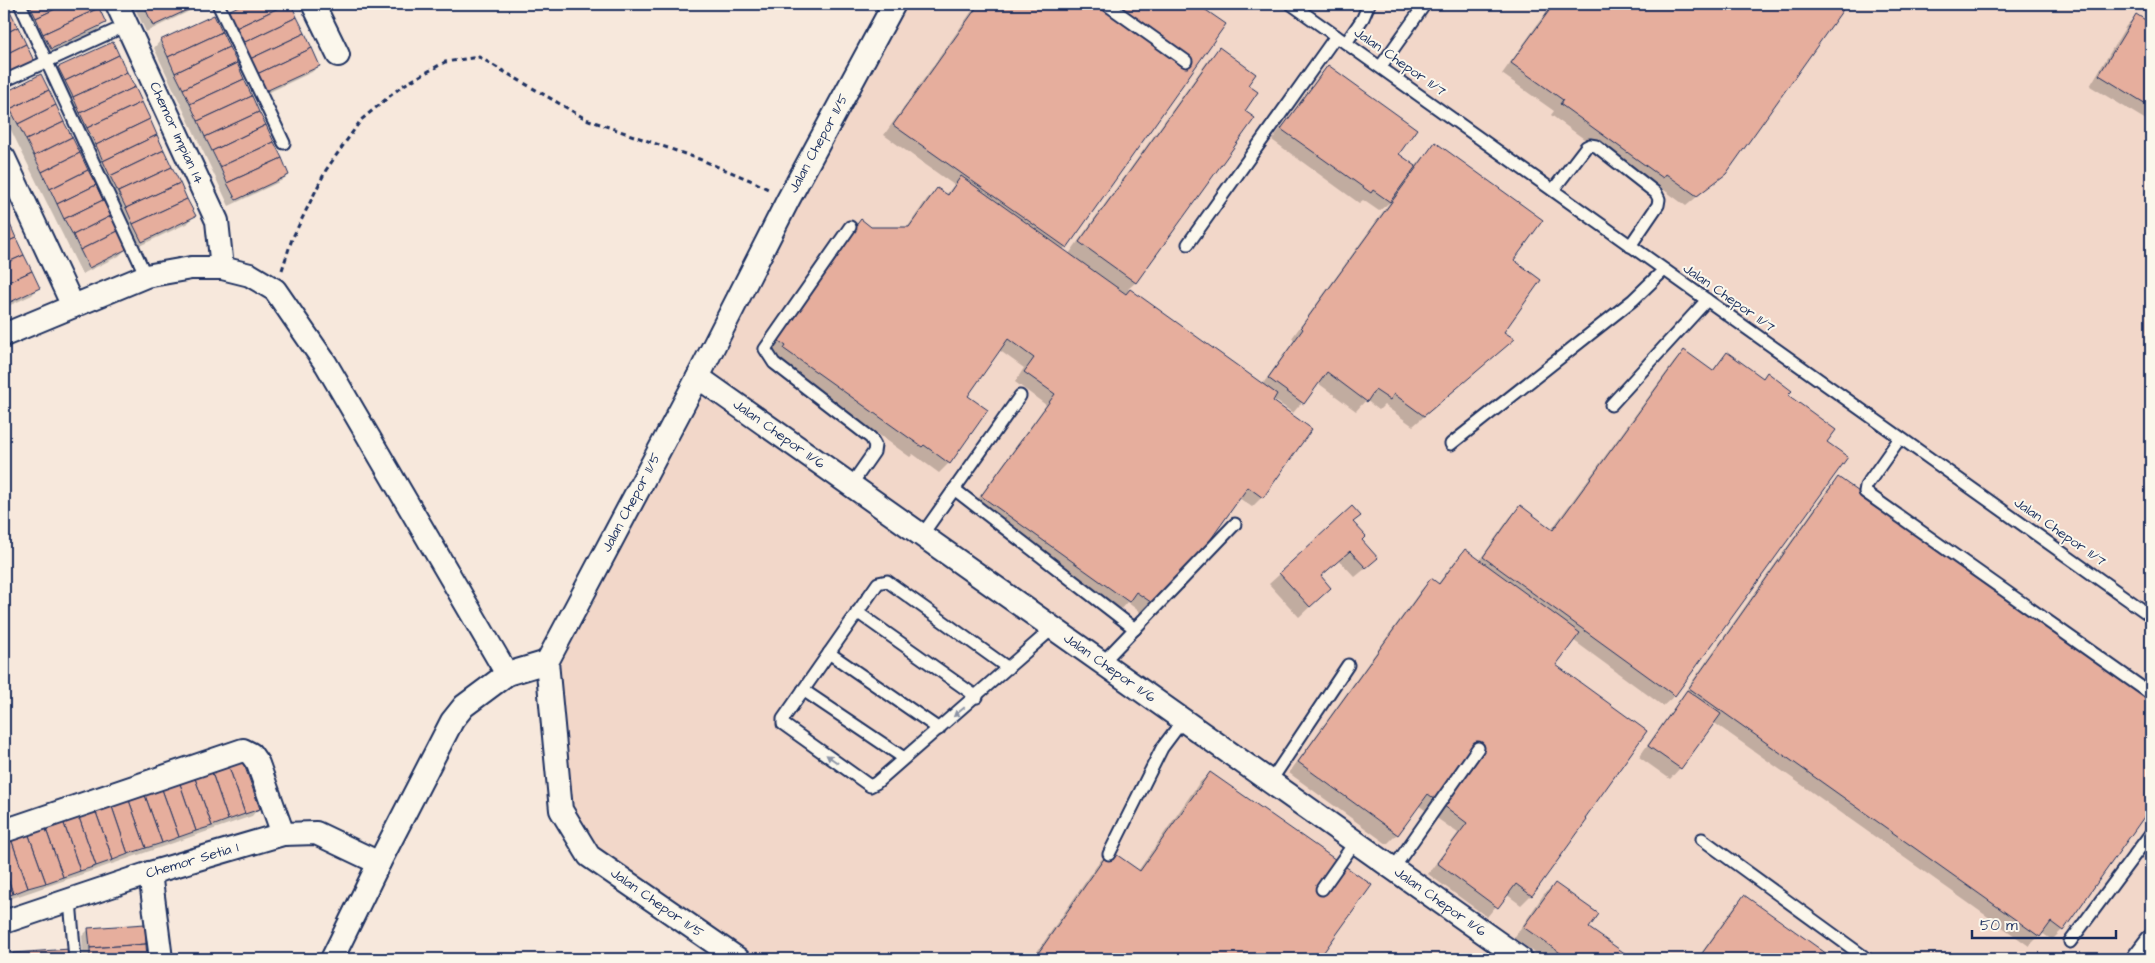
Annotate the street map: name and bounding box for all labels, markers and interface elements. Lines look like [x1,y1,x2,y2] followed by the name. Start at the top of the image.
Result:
[1350,23,1450,102] street label: Jalan Chepor 11/7
[144,79,209,188] street label: Chemor Impian 14
[784,90,854,197] street label: Jalan Chepor 11/5
[1679,259,1779,338] street label: Jalan Chepor 11/7
[729,395,829,474] street label: Jalan Chepor 11/6
[597,449,666,556] street label: Jalan Chepor 11/5
[2010,493,2110,572] street label: Jalan Chepor 11/7
[1059,628,1160,708] street label: Jalan Chepor 11/6
[952,706,965,717] one-way arrow
[826,753,839,764] one-way arrow
[144,838,241,884] street label: Chemor Setia 1
[1390,862,1490,942] street label: Jalan Chepor 11/6
[606,863,708,943] street label: Jalan Chepor 11/5
[1972,908,2116,940] scale bar
[1980,915,2018,936] text: 50 m

